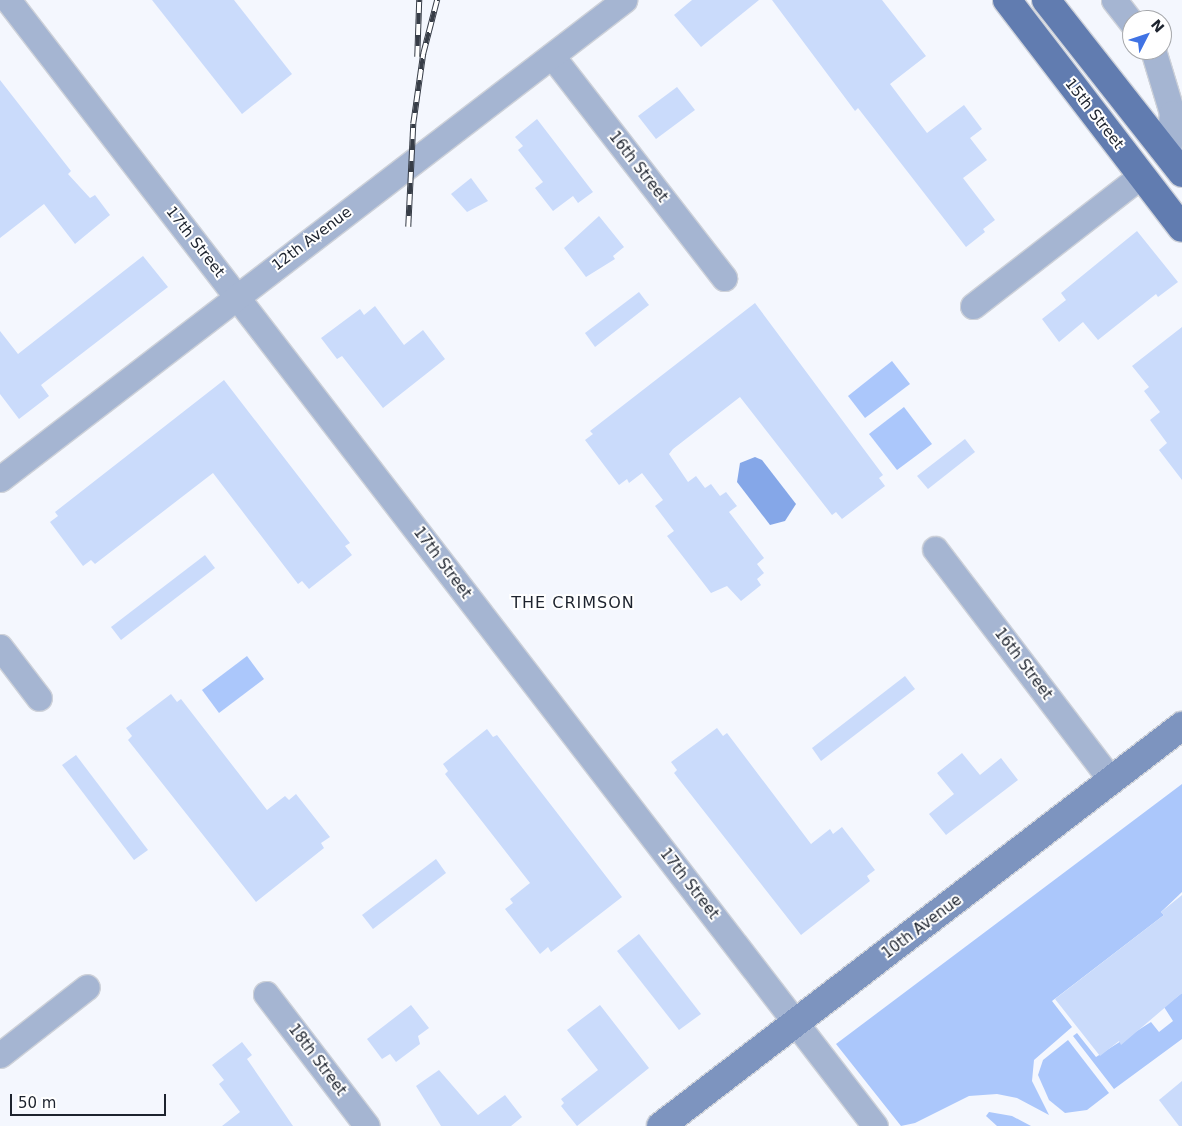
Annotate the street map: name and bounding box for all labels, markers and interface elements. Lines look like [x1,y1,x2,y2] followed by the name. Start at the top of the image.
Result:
[1122,10,1172,60] north arrow
[1148,16,1167,35] text: N
[1061,75,1127,153] street label: 15th Street
[605,128,671,206] street label: 16th Street
[162,203,228,281] street label: 17th Street
[269,203,355,275] street label: 12th Avenue
[409,524,475,602] street label: 17th Street
[510,593,636,613] district label: THE CRIMSON
[990,625,1056,703] street label: 16th Street
[656,845,722,923] street label: 17th Street
[879,891,965,963] street label: 10th Avenue
[284,1021,350,1099] street label: 18th Street
[12,1084,169,1116] scale bar
[18,1094,56,1112] text: 50 m

